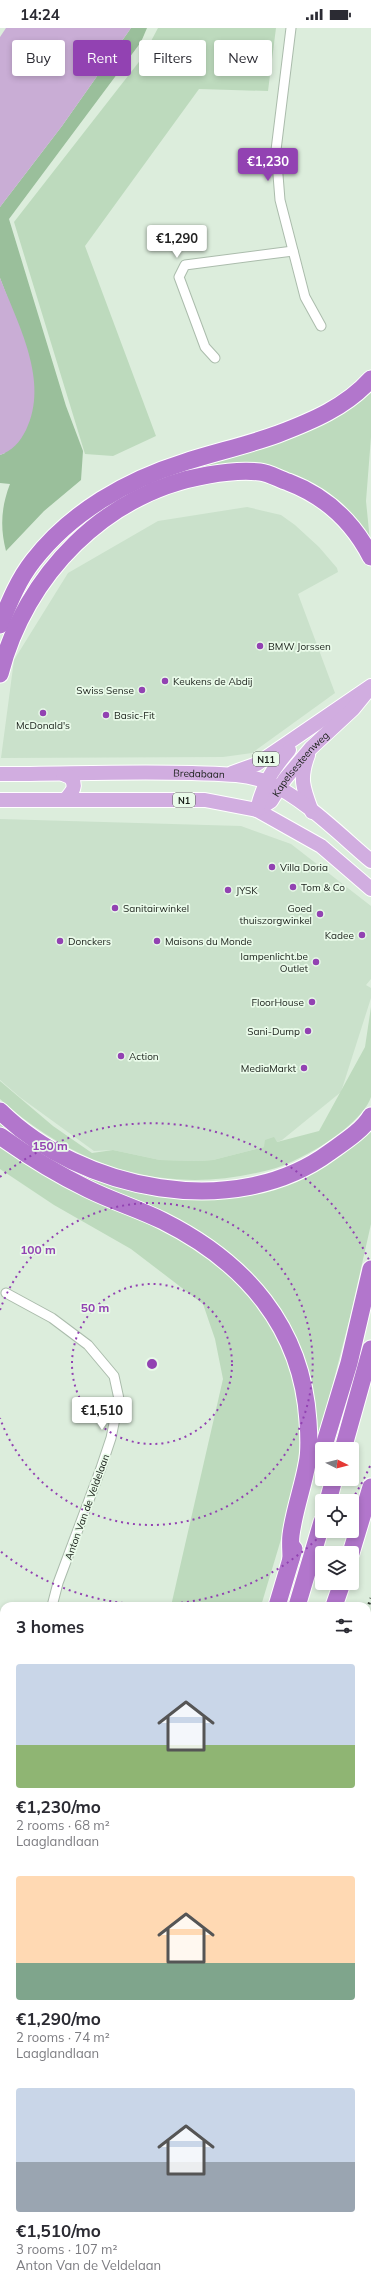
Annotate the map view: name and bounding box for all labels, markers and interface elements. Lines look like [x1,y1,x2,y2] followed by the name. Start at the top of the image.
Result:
[20,5,60,24] text: 14:24
[12,40,65,76] chip: Buy
[73,40,131,76] chip: Rent
[139,40,206,76] chip: Filters
[214,40,272,76] chip: New
[235,148,301,182] pin: €1,230
[247,153,289,169] text: €1,230
[144,225,210,259] pin: €1,290
[156,230,198,246] text: €1,290
[268,640,331,653] place label: BMW Jorssen
[255,641,265,651] marker: BMW Jorssen
[173,675,253,688] place label: Keukens de Abdij
[160,676,170,686] marker: Keukens de Abdij
[76,684,134,697] place label: Swiss Sense
[137,685,147,695] marker: Swiss Sense
[38,708,48,718] marker: McDonald's
[114,709,155,722] place label: Basic-Fit
[101,710,111,720] marker: Basic-Fit
[16,719,70,732] place label: McDonald's
[269,728,331,799] street label: Kapelsesteenweg
[253,752,279,766] road number: N11
[173,766,225,781] street label: Bredabaan
[173,793,195,807] road number: N1
[280,861,328,874] place label: Villa Doria
[267,862,277,872] marker: Villa Doria
[301,881,345,894] place label: Tom & Co
[288,882,298,892] marker: Tom & Co
[236,884,258,897] place label: JYSK
[223,885,233,895] marker: JYSK
[123,902,189,915] place label: Sanitairwinkel
[239,902,312,927] place label: Goed thuiszorgwinkel
[110,903,120,913] marker: Sanitairwinkel
[315,909,325,919] marker: Goed thuiszorgwinkel
[325,929,354,942] place label: Kadee
[357,930,367,940] marker: Kadee
[68,935,111,948] place label: Donckers
[165,935,252,948] place label: Maisons du Monde
[55,936,65,946] marker: Donckers
[152,936,162,946] marker: Maisons du Monde
[241,950,308,975] place label: lampenlicht.be Outlet
[311,957,321,967] marker: lampenlicht.be Outlet
[251,996,304,1009] place label: FloorHouse
[307,997,317,1007] marker: FloorHouse
[247,1025,300,1038] place label: Sani-Dump
[303,1026,313,1036] marker: Sani-Dump
[129,1050,159,1063] place label: Action
[116,1051,126,1061] marker: Action
[241,1062,296,1075] place label: MediaMarkt
[299,1063,309,1073] marker: MediaMarkt
[32,1138,68,1153] text: 150 m
[20,1242,56,1257] text: 100 m
[81,1300,109,1315] text: 50 m
[145,1357,159,1371] centre of rings
[69,1397,135,1431] pin: €1,510
[81,1402,123,1418] text: €1,510
[315,1442,359,1486] north arrow
[315,1442,359,1590] map controls
[62,1452,112,1562] street label: Anton Van de Veldelaan
[315,1494,359,1538] button: locate
[315,1546,359,1590] button: layers
[333,1615,355,1637] icon: filters
[16,1616,84,1637] text: 3 homes
[150,1690,222,1762] icon: home
[16,1796,101,1817] text: €1,230/mo
[16,1817,110,1833] text: 2 rooms · 68 m²
[16,1833,99,1849] text: Laaglandlaan
[150,1902,222,1974] icon: home
[16,2008,101,2029] text: €1,290/mo
[16,2029,110,2045] text: 2 rooms · 74 m²
[16,2045,99,2061] text: Laaglandlaan
[150,2114,222,2186] icon: home
[16,2220,101,2241] text: €1,510/mo
[16,2241,117,2257] text: 3 rooms · 107 m²
[16,2257,161,2273] text: Anton Van de Veldelaan

